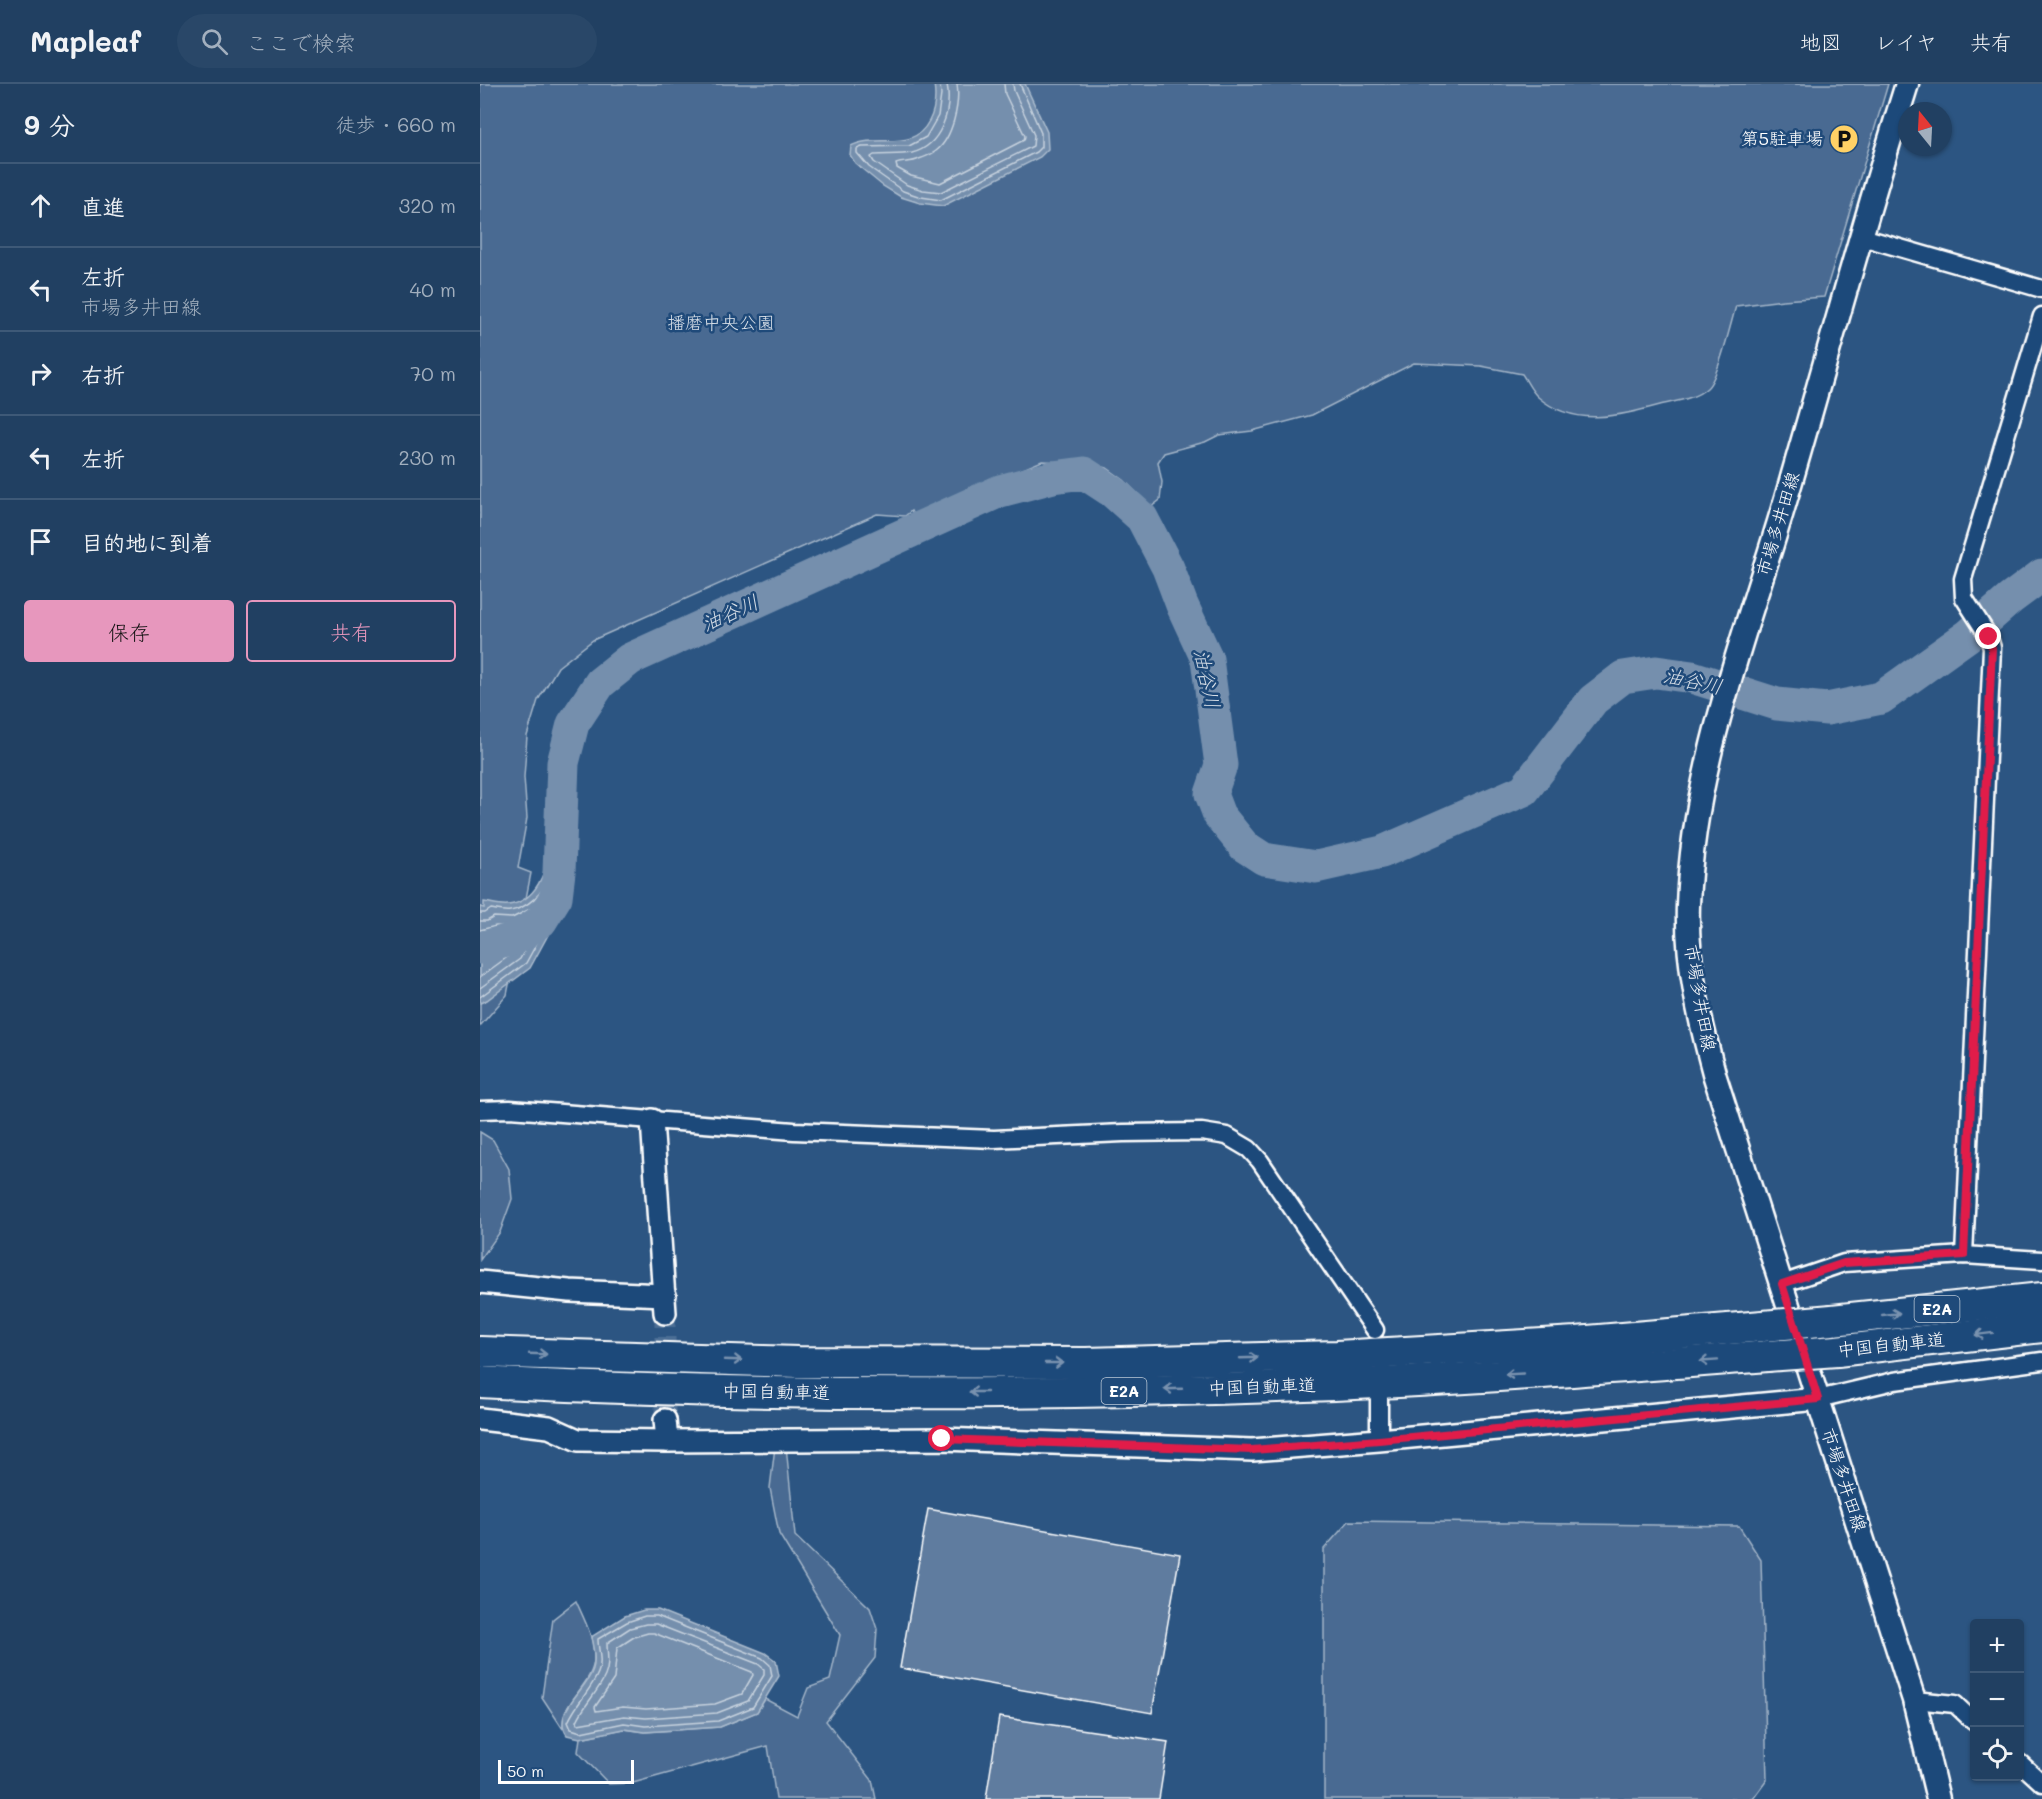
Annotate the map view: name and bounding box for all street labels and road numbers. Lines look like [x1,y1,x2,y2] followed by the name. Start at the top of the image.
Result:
[1750,469,1804,579] street label: 市場多井田線
[1680,943,1722,1053] street label: 市場多井田線
[1914,1296,1960,1322] road number: E2A
[1836,1326,1946,1362] street label: 中国自動車道
[1208,1372,1316,1400] street label: 中国自動車道
[722,1378,830,1404] street label: 中国自動車道
[1102,1378,1146,1404] road number: E2A
[1817,1425,1873,1535] street label: 市場多井田線

